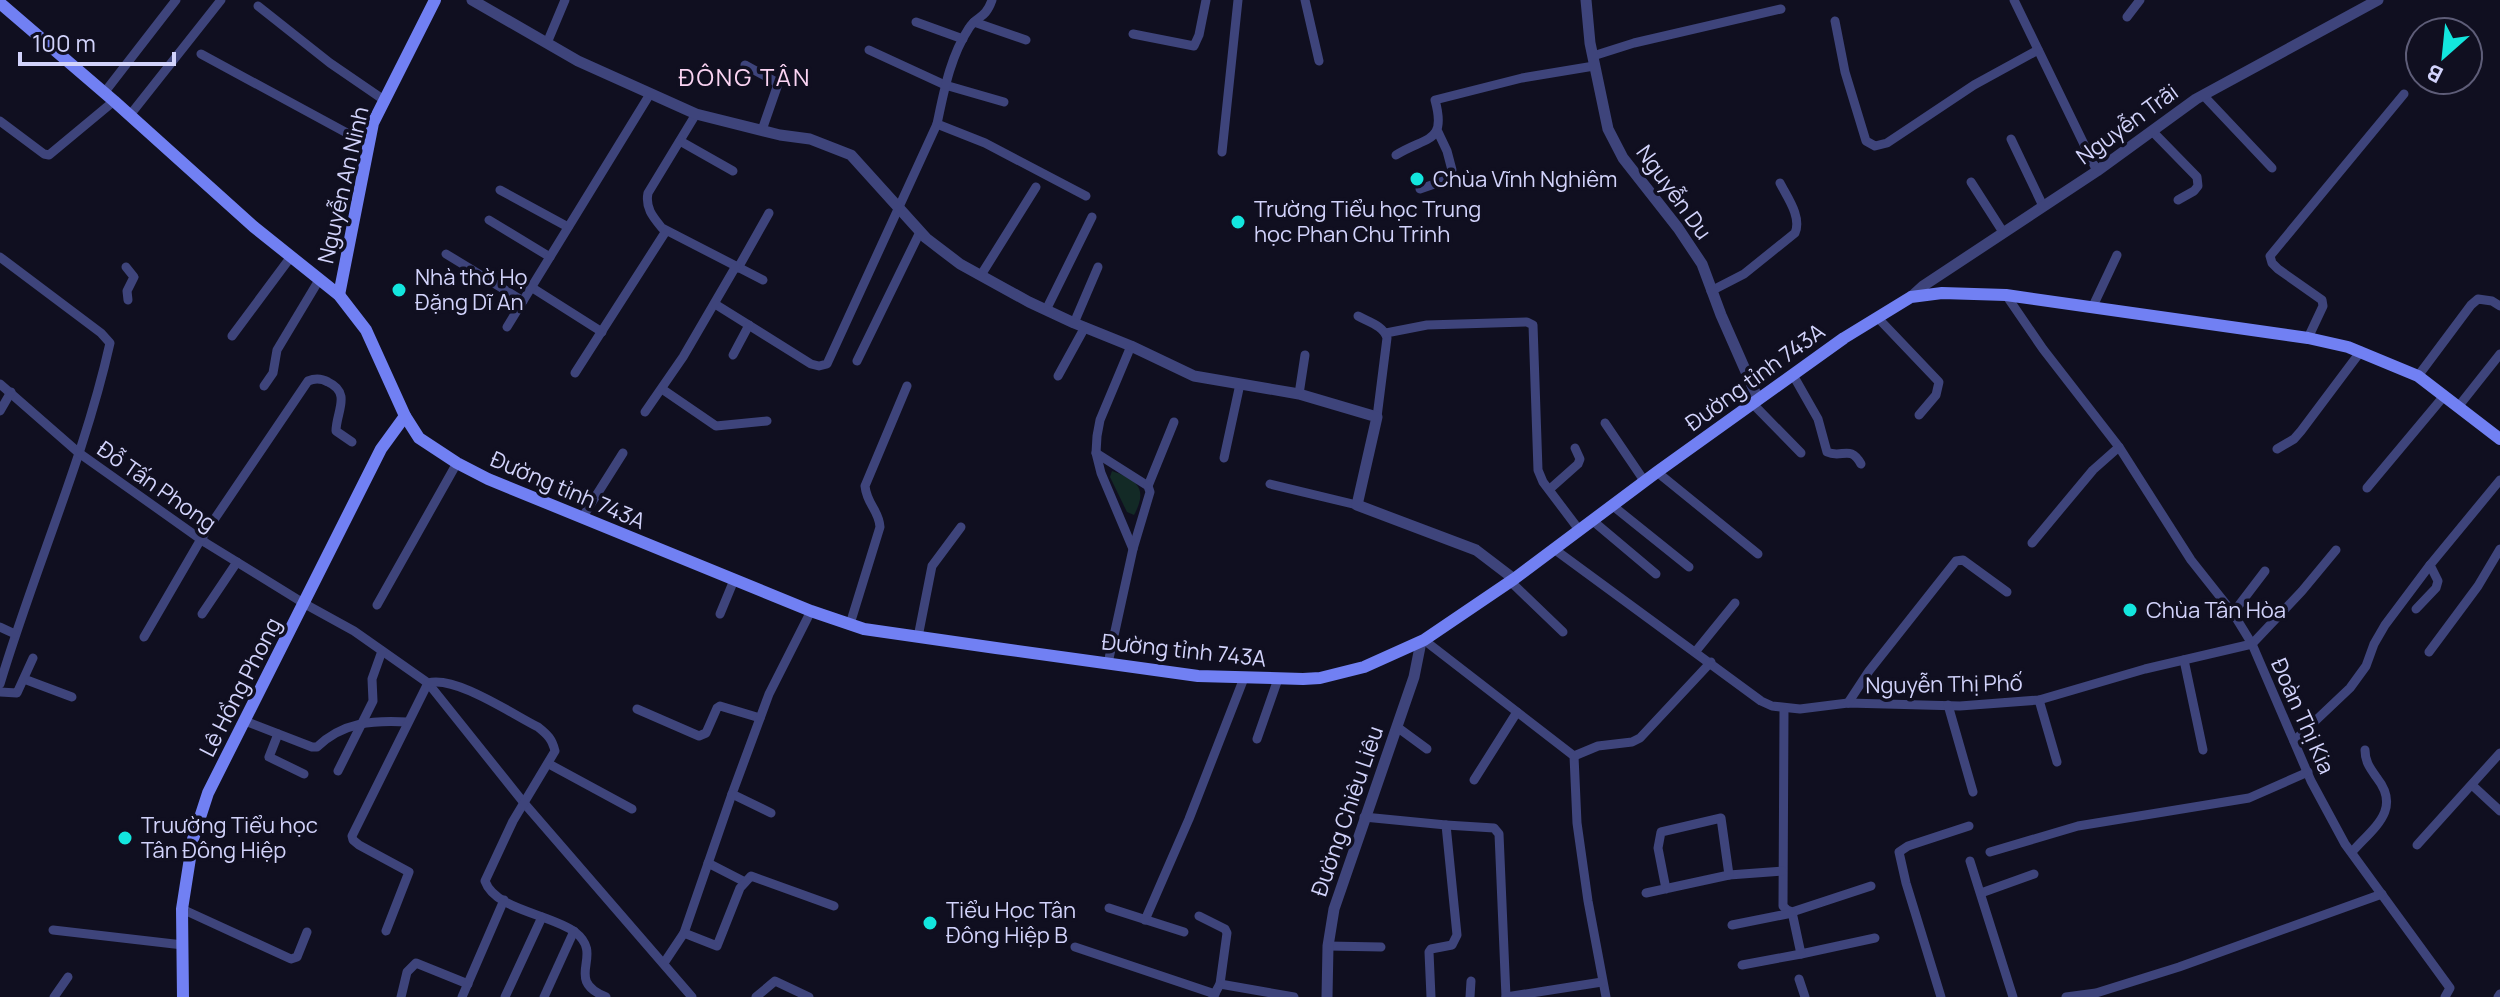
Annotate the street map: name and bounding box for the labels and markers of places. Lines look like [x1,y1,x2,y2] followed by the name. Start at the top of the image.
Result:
[1433,164,1617,194] place label: Chùa Vĩnh Nghiêm
[1408,170,1426,188] marker: Chùa Vĩnh Nghiêm
[1254,194,1481,249] place label: Trường Tiểu học Trung học Phan Chu Trinh
[1229,213,1247,231] marker: Trường Tiểu học Trung học Phan Chu Trinh
[415,262,528,317] place label: Nhà thờ Họ Đặng Dĩ An
[390,281,408,299] marker: Nhà thờ Họ Đặng Dĩ An
[2146,595,2286,625] place label: Chùa Tân Hòa
[2121,601,2139,619] marker: Chùa Tân Hòa
[141,810,318,865] place label: Truường Tiểu học Tân Đông Hiệp
[116,829,134,847] marker: Truường Tiểu học Tân Đông Hiệp
[946,895,1076,950] place label: Tiểu Học Tân Đông Hiệp B
[921,914,939,932] marker: Tiểu Học Tân Đông Hiệp B

